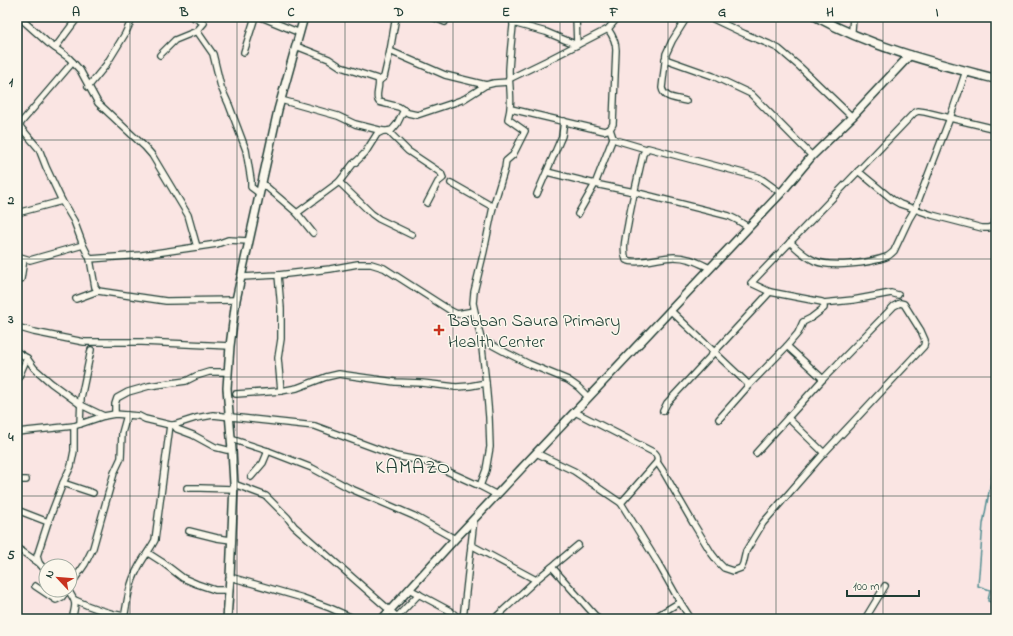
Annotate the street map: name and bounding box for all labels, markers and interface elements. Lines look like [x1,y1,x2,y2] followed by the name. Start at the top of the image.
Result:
[72,3,80,22] text: A
[179,3,189,22] text: B
[287,3,295,22] text: C
[393,3,404,22] text: D
[502,3,510,22] text: E
[609,3,619,22] text: F
[718,3,726,22] text: G
[826,3,834,22] text: H
[935,3,939,22] text: I
[9,73,14,92] text: 1
[7,191,15,210] text: 2
[447,309,620,356] place label: Babban Saura Primary Health Center
[7,310,14,329] text: 3
[433,324,445,336] marker: Babban Saura Primary Health Center
[7,428,14,447] text: 4
[375,454,451,483] district label: KAMAZO
[7,546,15,565] text: 5
[38,558,78,598] north arrow
[41,567,59,581] text: N
[847,572,919,598] scale bar
[853,578,880,596] text: 100 m

